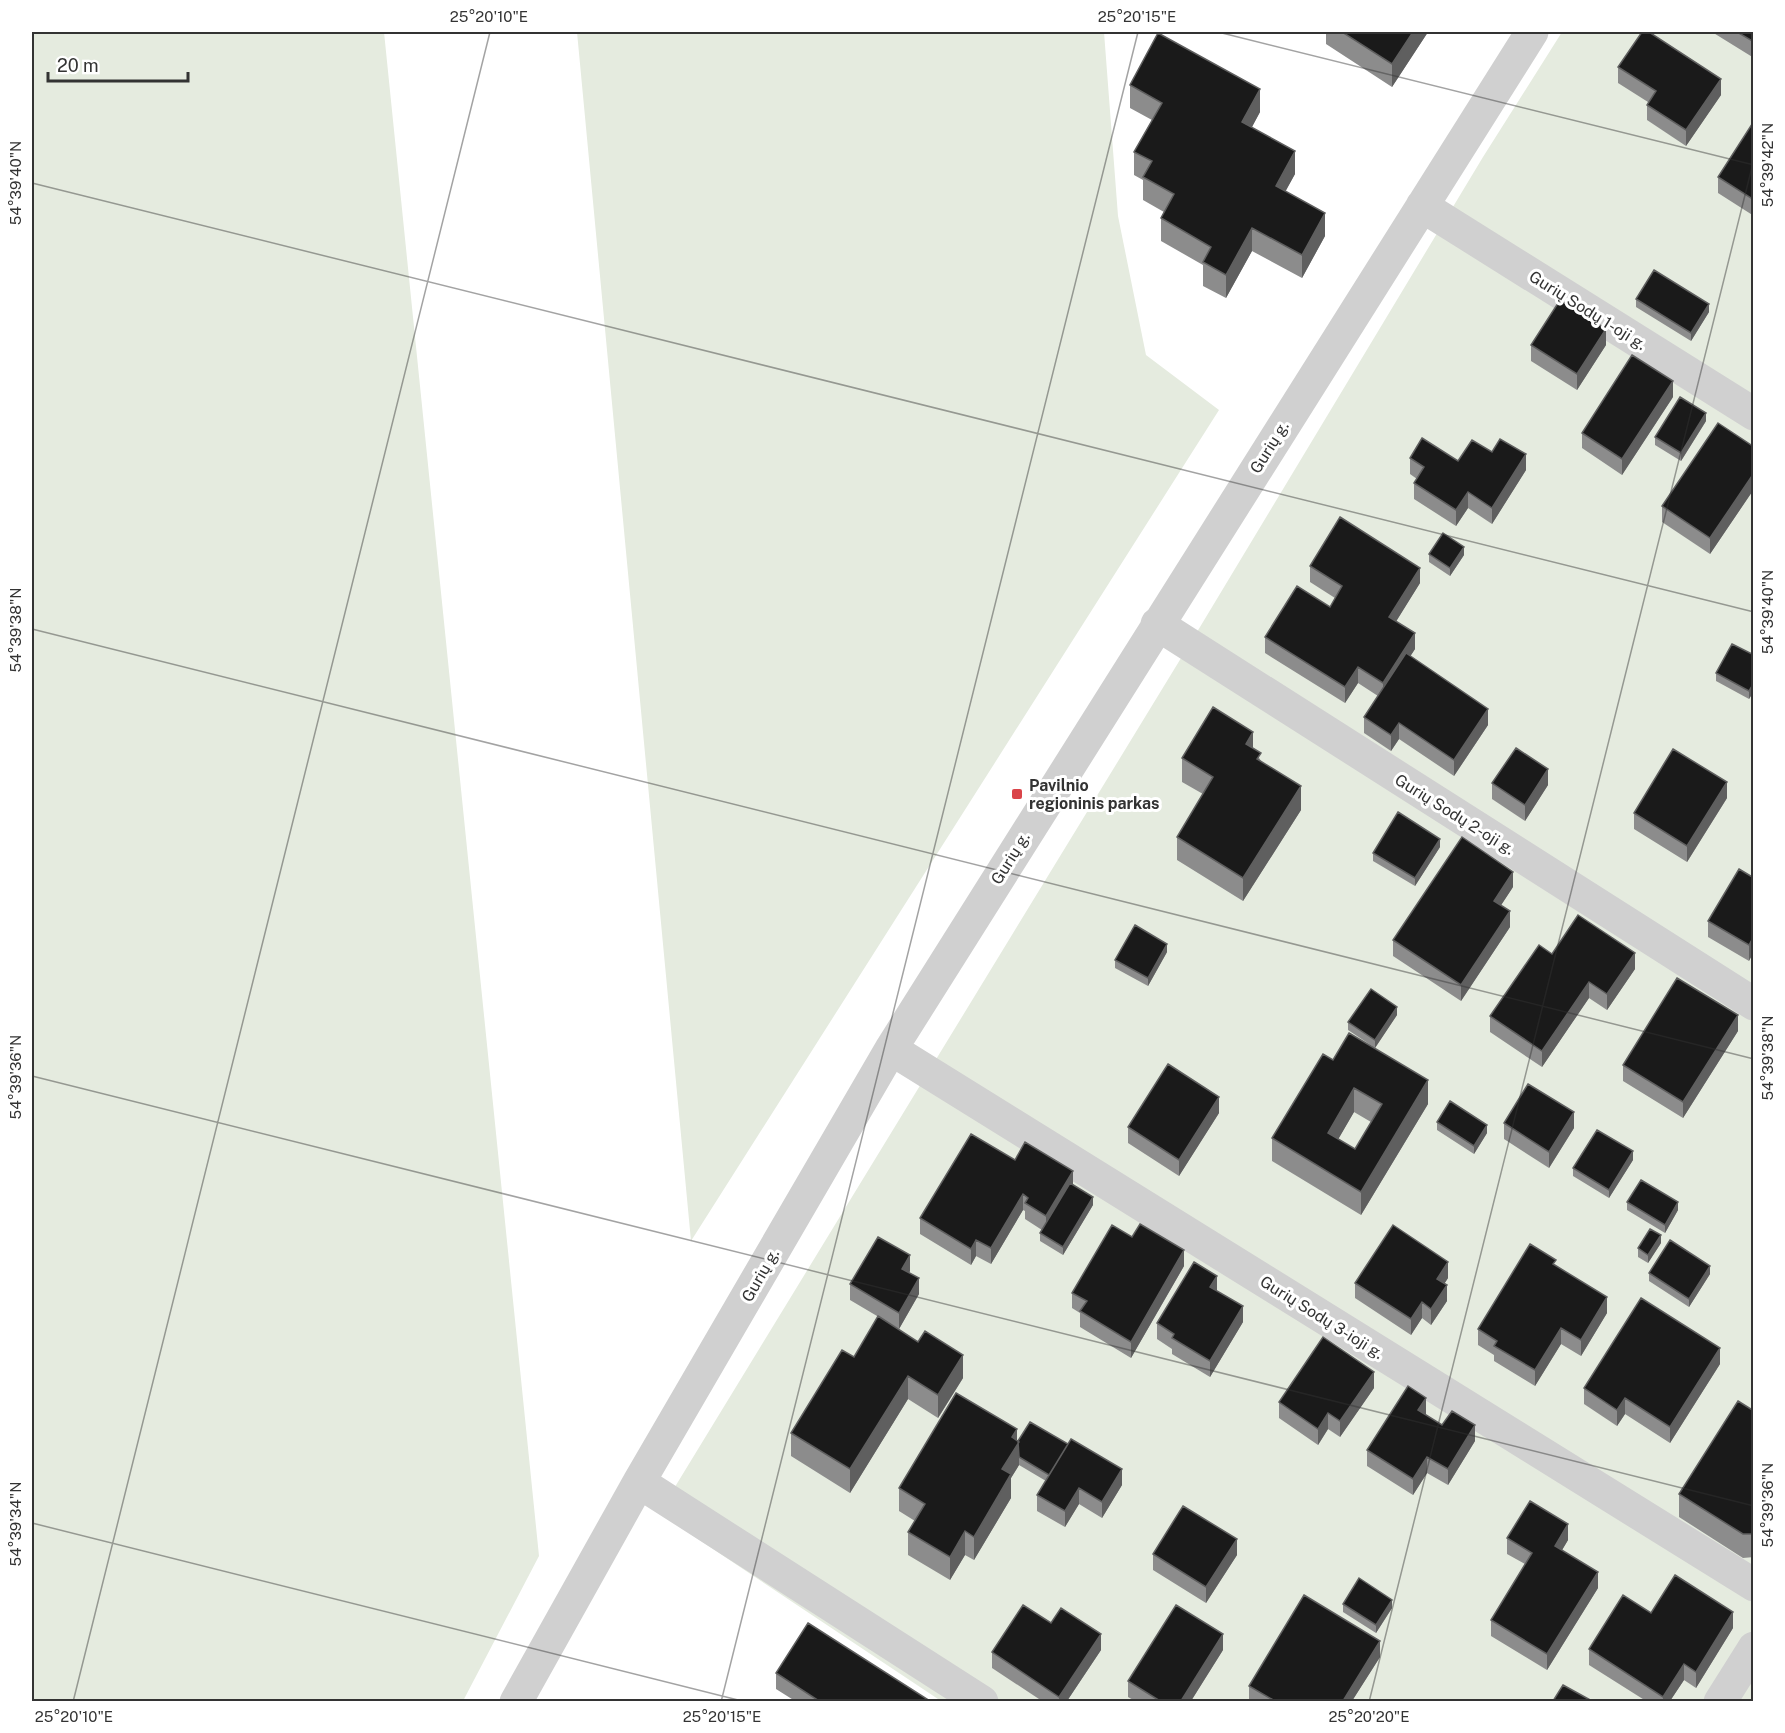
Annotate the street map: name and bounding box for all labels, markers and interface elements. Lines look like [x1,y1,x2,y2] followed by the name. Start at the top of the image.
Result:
[450,8,528,25] text: 25°20'10"E
[1098,8,1176,25] text: 25°20'15"E
[48,45,188,83] scale bar
[57,55,99,76] text: 20 m
[1759,123,1776,207] text: 54°39'42"N
[7,141,24,225] text: 54°39'40"N
[1526,267,1650,354] street label: Gurių Sodų 1-oji g.
[1246,418,1293,477] street label: Gurių g.
[1759,570,1776,654] text: 54°39'40"N
[7,587,24,673] text: 54°39'38"N
[1391,770,1518,859] street label: Gurių Sodų 2-oji g.
[1029,776,1159,813] place label: Pavilnio regioninis parkas
[1010,787,1024,801] marker: Pavilnio regioninis parkas
[987,829,1034,888] street label: Gurių g.
[1759,1015,1776,1101] text: 54°39'38"N
[7,1035,24,1119] text: 54°39'36"N
[738,1245,783,1305] street label: Gurių g.
[1257,1272,1387,1363] street label: Gurių Sodų 3-ioji g.
[1759,1463,1776,1547] text: 54°39'36"N
[7,1482,24,1566] text: 54°39'34"N
[35,1708,113,1725] text: 25°20'10"E
[683,1708,761,1725] text: 25°20'15"E
[1328,1708,1410,1725] text: 25°20'20"E

